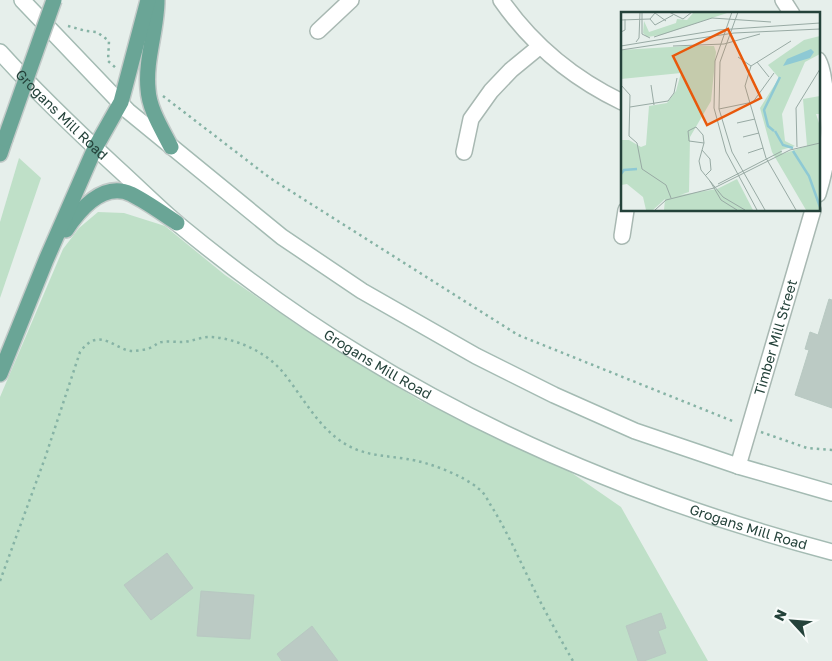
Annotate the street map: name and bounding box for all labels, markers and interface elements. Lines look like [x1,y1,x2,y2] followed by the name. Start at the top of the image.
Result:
[621,12,820,211] inset map
[12,66,112,163] street label: Grogans Mill Road
[750,277,800,397] street label: Timber Mill Street
[321,325,435,402] street label: Grogans Mill Road
[688,500,809,553] street label: Grogans Mill Road
[767,596,817,646] north arrow
[770,607,790,624] text: N

